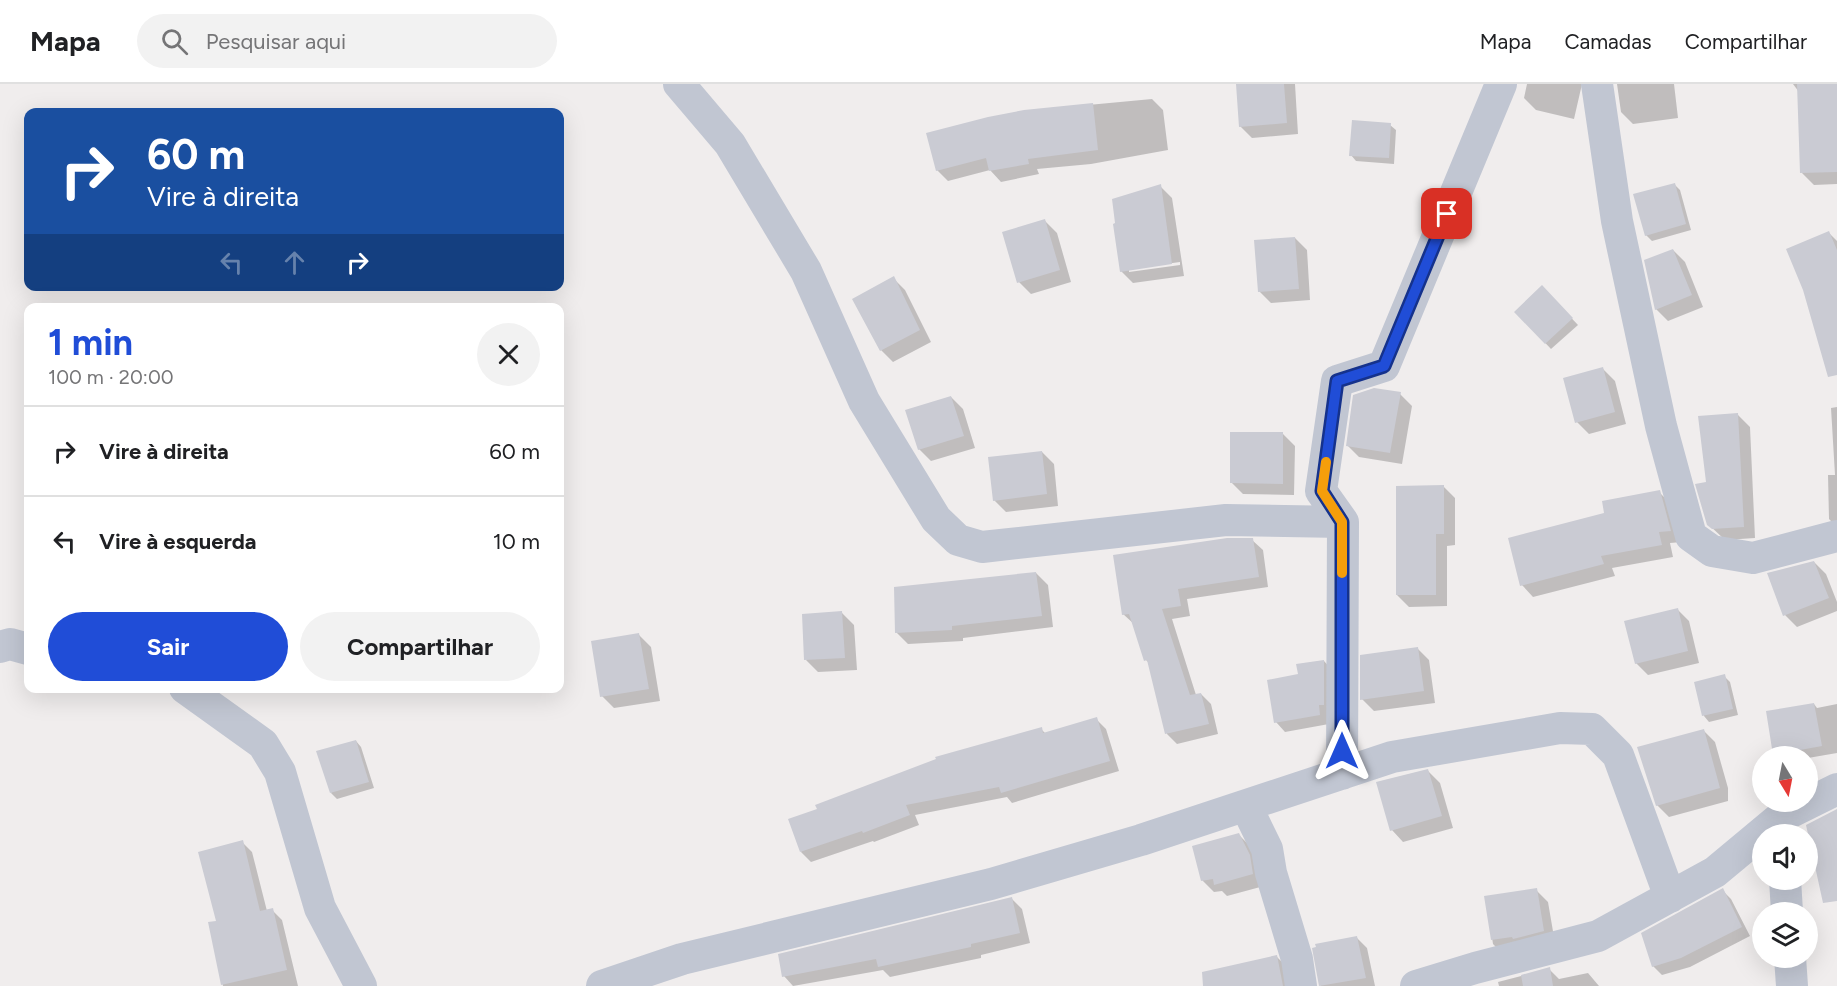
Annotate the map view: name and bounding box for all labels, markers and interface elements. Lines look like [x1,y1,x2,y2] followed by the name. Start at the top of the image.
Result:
[137,14,557,68] search box
[30,24,101,58] text: Mapa
[158,25,191,58] icon: search
[206,28,346,55] text: Pesquisar aqui
[1480,29,1531,54] text: Mapa
[1564,29,1652,54] text: Camadas
[1685,29,1807,54] text: Compartilhar
[147,129,245,180] text: 60 m
[48,132,126,210] icon: right
[147,180,299,213] text: Vire à direita
[1421,188,1472,239] pin
[1430,197,1463,230] icon: arrive
[215,246,248,279] icon: left
[278,246,311,279] icon: ahead
[341,246,374,279] icon: right
[48,321,133,364] text: 1 min
[477,323,540,386] button: close
[48,365,174,389] text: 100 m · 20:00
[48,435,81,468] icon: right
[99,438,229,465] text: Vire à direita
[489,438,540,465] text: 60 m
[48,525,81,558] icon: left
[99,528,257,555] text: Vire à esquerda
[493,528,540,555] text: 10 m
[48,612,288,681] button: Sair
[300,612,540,681] button: Compartilhar
[1310,719,1374,783] position arrow
[1752,746,1818,812] north arrow
[1752,746,1818,968] map controls
[1752,824,1818,890] button: sound
[1752,902,1818,968] button: layers

